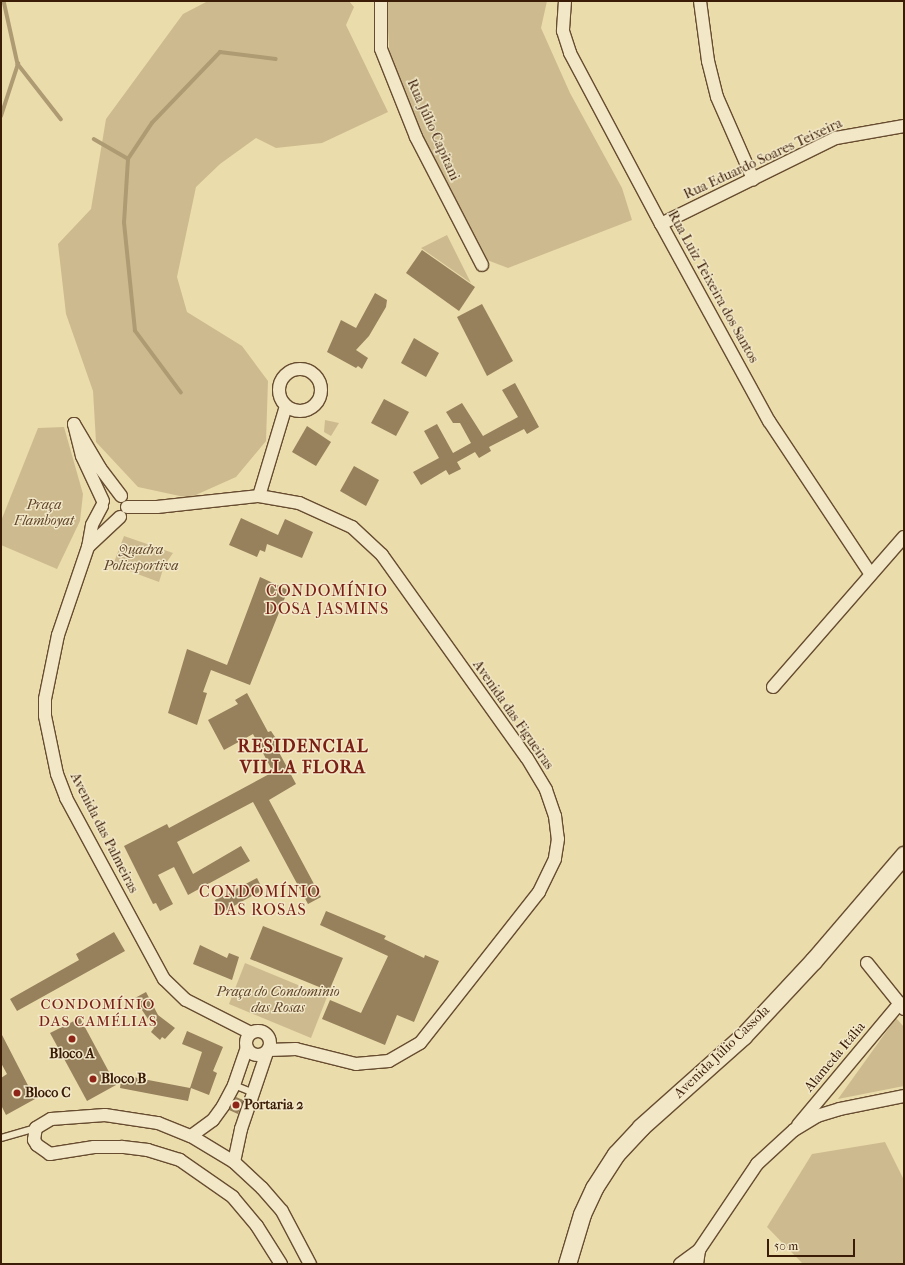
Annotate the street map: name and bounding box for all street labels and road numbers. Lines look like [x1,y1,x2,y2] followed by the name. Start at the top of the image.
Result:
[403,77,463,183] street label: Rua Júlio Capitani
[681,115,845,203] street label: Rua Eduardo Soares Teixeira
[664,208,762,366] street label: Rua Luiz Teixeira dos Santos
[469,657,557,773] street label: Avenida das Figueiras
[66,770,142,896] street label: Avenida das Palmeiras
[671,1002,773,1102] street label: Avenida Júlio Cassola
[801,1019,869,1095] street label: Alameda Itália

